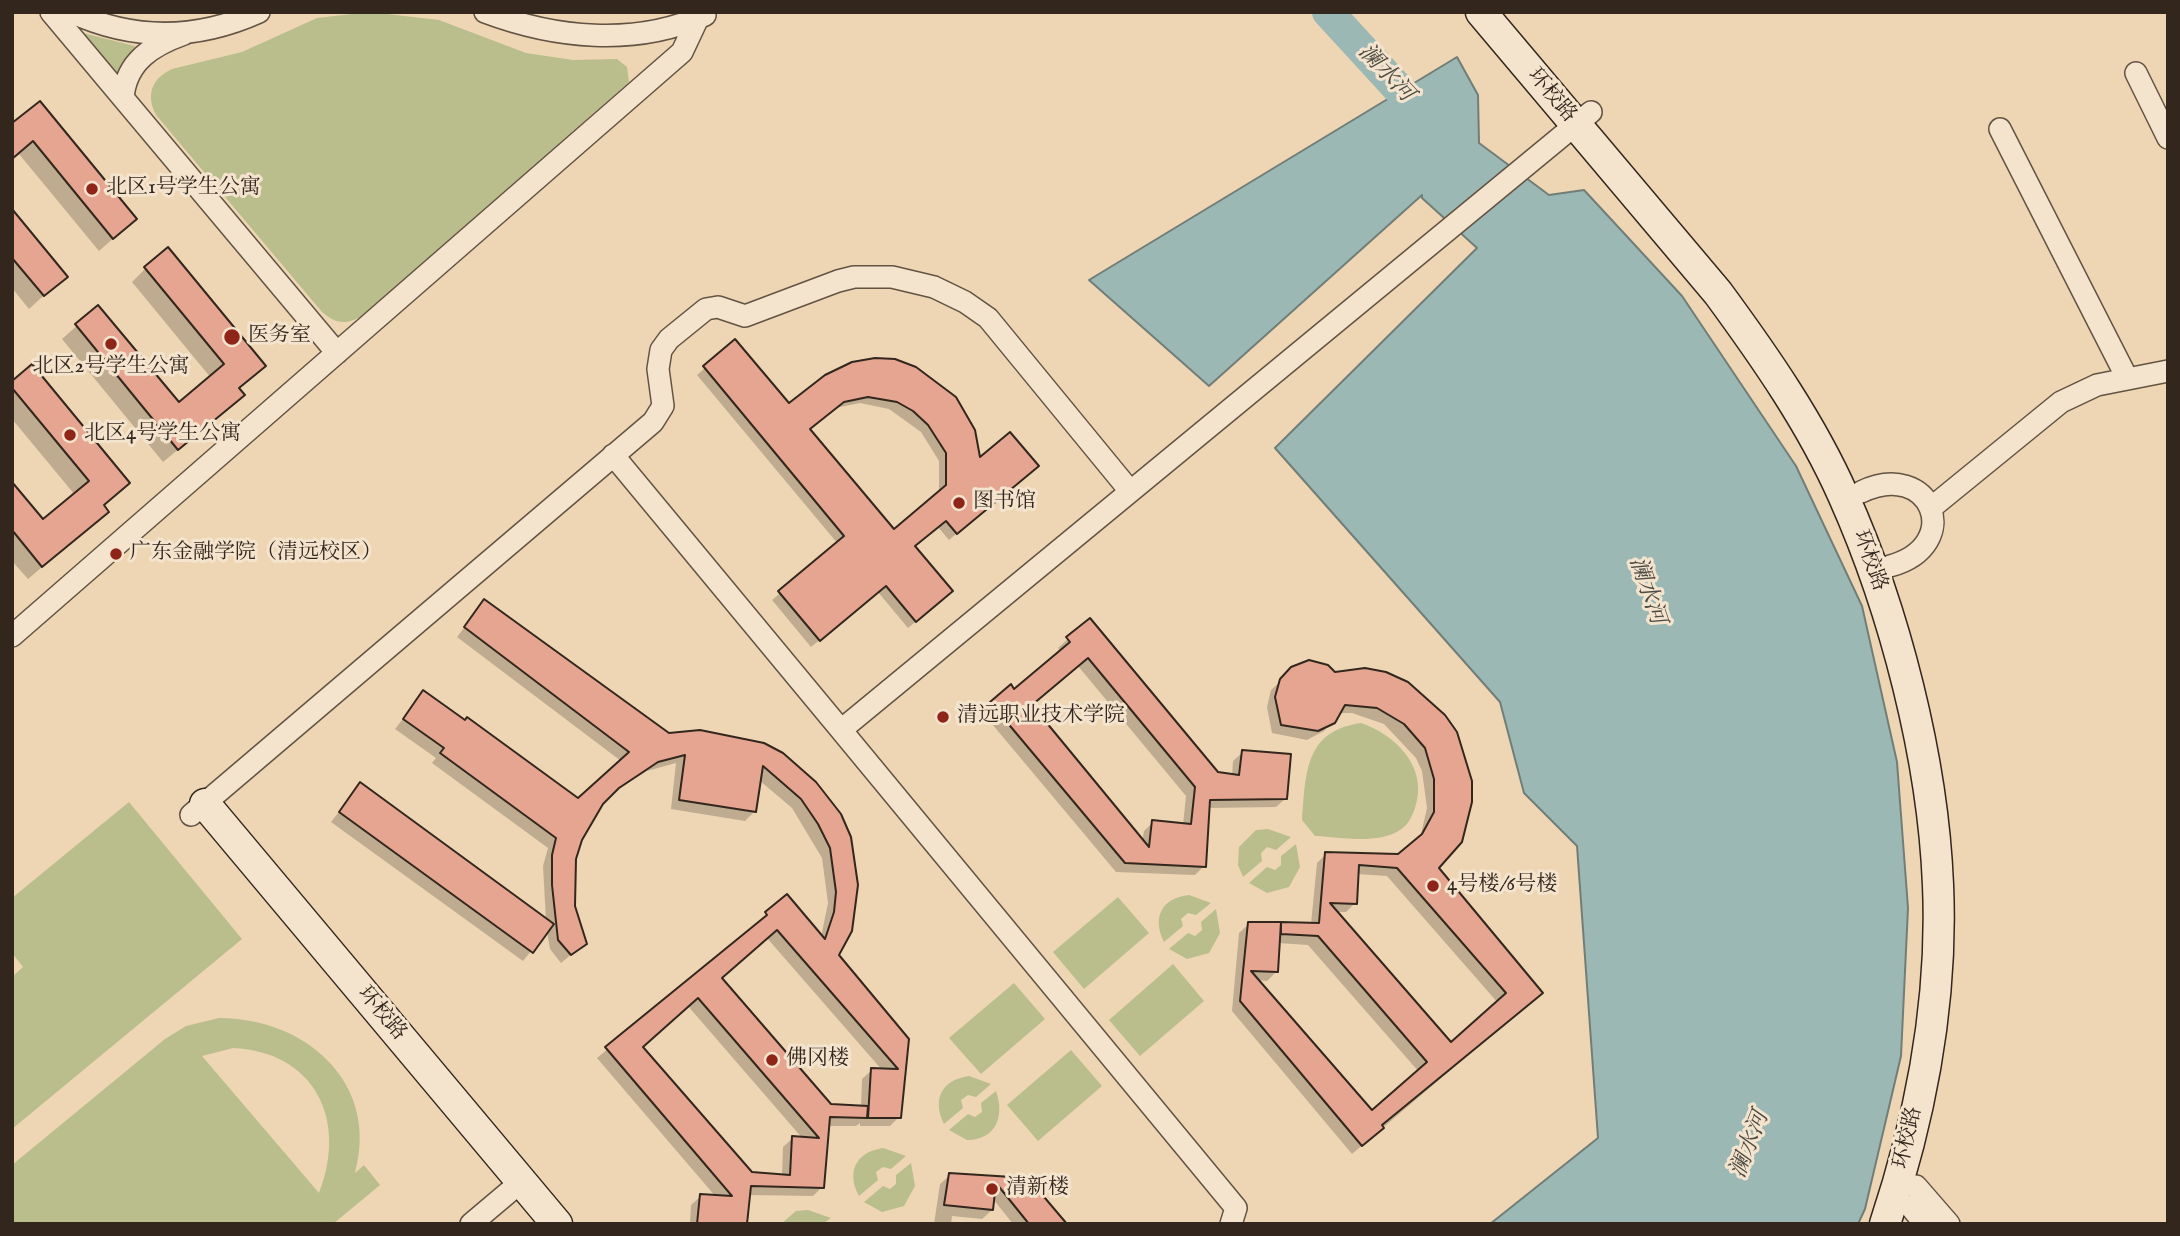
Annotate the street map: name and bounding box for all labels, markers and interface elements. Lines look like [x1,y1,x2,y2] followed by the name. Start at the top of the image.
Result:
[1351,39,1419,109] water label: 澜水河
[1521,64,1581,128] street label: 环校路
[106,176,261,202] place label: 北区1号学生公寓
[84,181,100,197] marker: 北区1号学生公寓
[248,324,311,350] place label: 医务室
[222,327,242,347] marker: 医务室
[103,336,119,352] marker: 北区2号学生公寓
[33,355,189,381] place label: 北区2号学生公寓
[84,422,241,448] place label: 北区4号学生公寓
[62,427,78,443] marker: 北区4号学生公寓
[973,490,1036,516] place label: 图书馆
[951,495,967,511] marker: 图书馆
[1846,527,1892,595] street label: 环校路
[130,541,382,567] place label: 广东金融学院（清远校区）
[108,546,124,562] marker: 广东金融学院（清远校区）
[1622,554,1670,628] water label: 澜水河
[957,704,1125,730] place label: 清远职业技术学院
[935,709,951,725] marker: 清远职业技术学院
[1447,873,1557,899] place label: 4号楼/6号楼
[1425,878,1441,894] marker: 4号楼/6号楼
[351,982,411,1046] street label: 环校路
[786,1047,849,1073] place label: 佛冈楼
[764,1052,780,1068] marker: 佛冈楼
[1890,1104,1928,1172] street label: 环校路
[1726,1108,1776,1182] water label: 澜水河
[1006,1176,1069,1202] place label: 清新楼
[984,1181,1000,1197] marker: 清新楼

